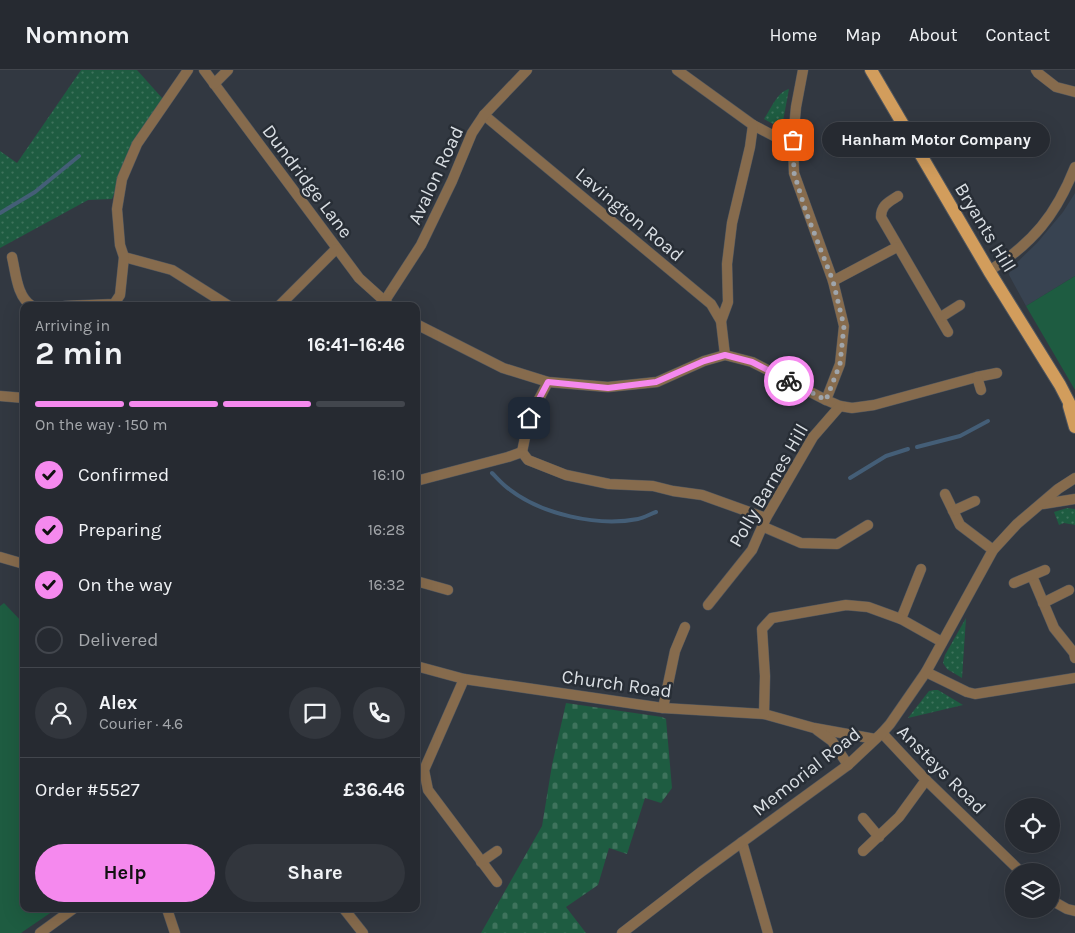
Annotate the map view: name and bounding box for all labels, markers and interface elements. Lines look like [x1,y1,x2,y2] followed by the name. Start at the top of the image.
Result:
[25,21,130,49] text: Nomnom
[769,24,817,46] text: Home
[845,24,881,46] text: Map
[909,24,958,46] text: About
[986,24,1050,46] text: Contact
[772,119,814,161] pin
[257,121,357,243] street label: Dundridge Lane
[823,122,1050,158] callout: Hanham Motor Company
[404,123,468,228] street label: Avalon Road
[779,126,807,154] icon: bag
[841,130,1031,149] text: Hanham Motor Company
[571,163,688,266] street label: Lavington Road
[950,179,1020,276] street label: Bryants Hill
[35,316,110,335] text: Arriving in
[307,334,405,356] text: 16:41–16:46
[35,335,123,372] text: 2 min
[764,356,814,406] courier
[775,367,803,395] icon: bike
[508,397,550,439] pin
[515,404,543,432] icon: home
[35,415,167,434] text: On the way · 150 m
[725,420,813,551] street label: Polly Barnes Hill
[35,461,63,489] icon: check
[78,464,169,486] text: Confirmed
[372,465,405,484] text: 16:10
[35,516,63,544] icon: check
[78,519,161,541] text: Preparing
[368,520,405,539] text: 16:28
[35,571,63,599] icon: check
[78,574,172,596] text: On the way
[368,575,405,594] text: 16:32
[78,629,158,651] text: Delivered
[560,665,673,703] street label: Church Road
[35,687,87,739] button: person
[289,687,341,739] button: chat
[353,687,405,739] button: phone
[99,692,137,714] text: Alex
[99,714,183,733] text: Courier · 4.6
[892,721,990,819] street label: Ansteys Road
[748,723,865,821] street label: Memorial Road
[35,779,140,801] text: Order #5527
[343,779,405,801] text: £36.46
[1005,798,1060,918] map controls
[1005,798,1060,853] button: locate
[35,844,215,902] button: Help
[225,844,405,902] button: Share
[1005,863,1060,918] button: layers

